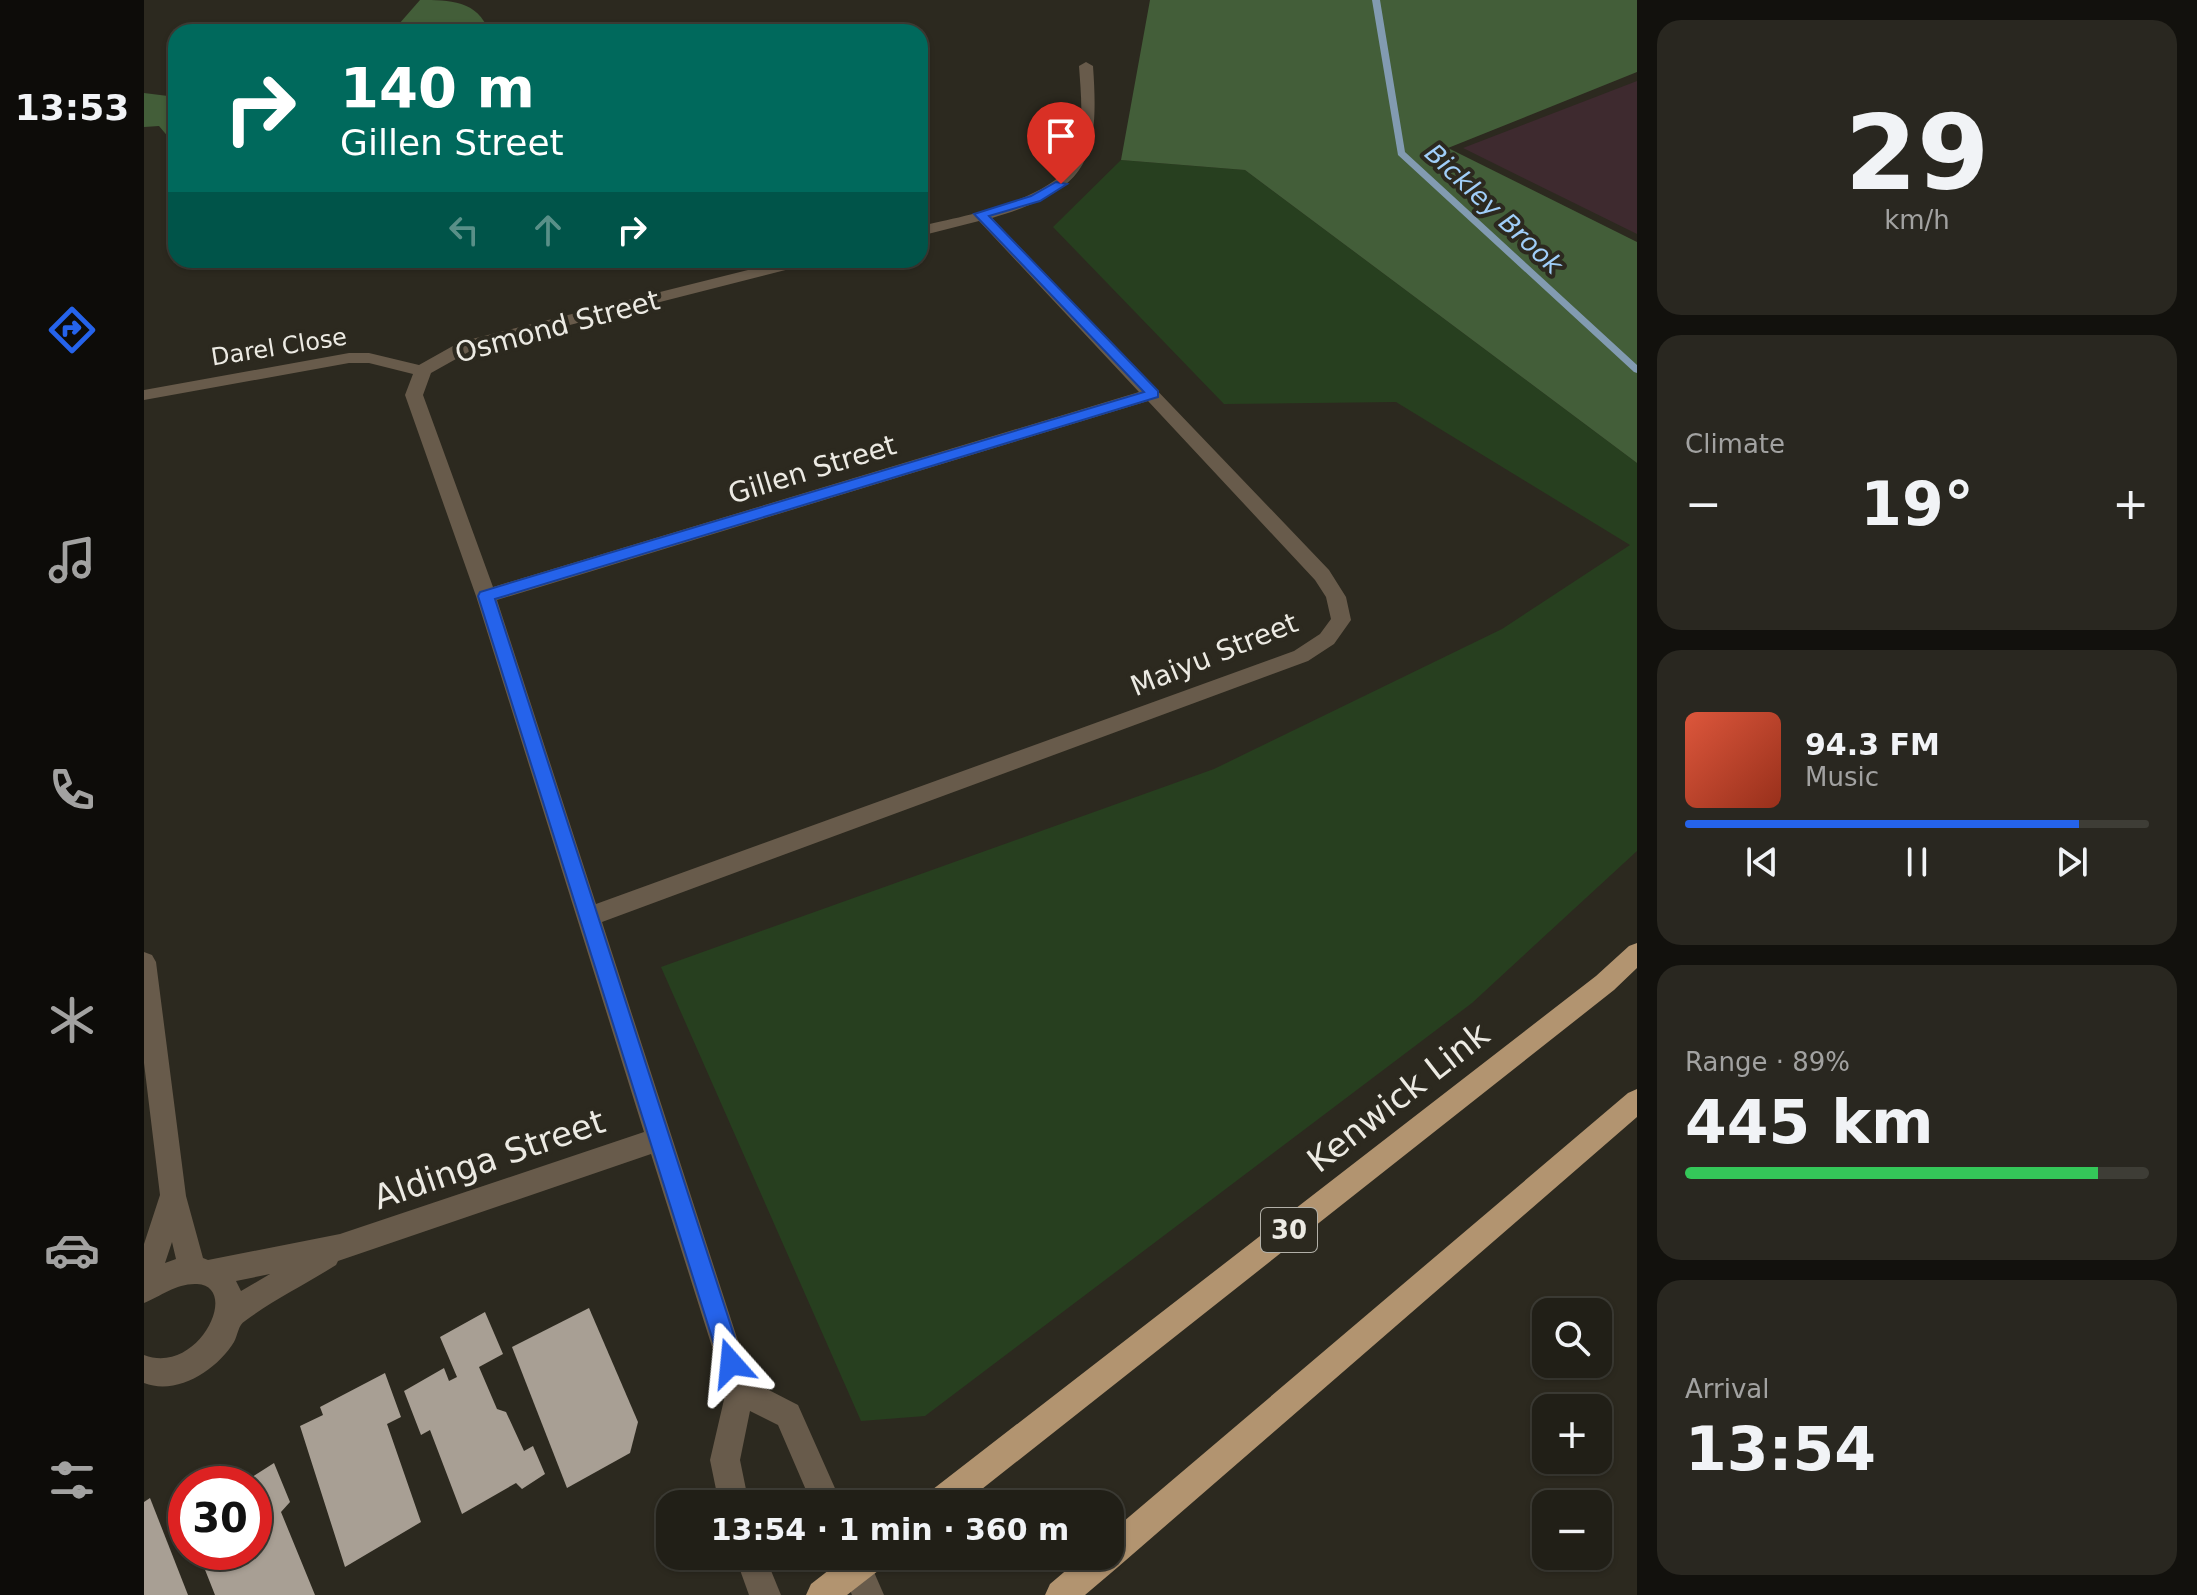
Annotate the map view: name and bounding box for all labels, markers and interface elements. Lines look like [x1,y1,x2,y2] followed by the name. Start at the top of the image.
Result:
[340,55,535,120] text: 140 m
[208,56,312,160] icon: right
[15,87,129,128] text: 13:53
[1845,92,1989,214] text: 29
[1027,102,1095,184] pin
[1039,114,1083,158] icon: arrive
[340,122,564,163] text: Gillen Street
[1419,138,1570,281] water label: Bickley Brook
[1884,205,1950,235] text: km/h
[442,208,486,252] icon: left
[526,208,570,252] icon: ahead
[610,208,654,252] icon: right
[451,283,663,370] street label: Osmond Street
[44,302,100,358] icon: directions
[209,322,349,372] street label: Darel Close
[724,428,900,511] street label: Gillen Street
[1685,429,1785,459] text: Climate
[1860,469,1974,539] text: 19°
[1685,478,1722,529] text: −
[2112,478,2149,529] text: +
[44,532,100,588] icon: music
[1126,606,1303,703] street label: Maiyu Street
[1805,727,1940,762] text: 94.3 FM
[44,762,100,818] icon: phone
[1805,762,1879,792] text: Music
[1740,840,1784,884] icon: previous
[1895,840,1939,884] icon: pause
[2050,840,2094,884] icon: next
[44,992,100,1048] icon: climate
[1299,1014,1497,1180] street label: Kenwick Link
[1685,1047,1850,1077] text: Range · 89%
[1685,1087,1934,1157] text: 445 km
[368,1101,610,1217] street label: Aldinga Street
[1261,1208,1317,1252] road number: 30
[44,1222,100,1278] icon: car
[1532,1298,1612,1570] map controls
[1532,1298,1612,1378] button: search
[689,1321,773,1405] position arrow
[1685,1374,1769,1404] text: Arrival
[1532,1394,1612,1474] button: +
[1685,1414,1876,1484] text: 13:54
[44,1452,100,1508] icon: filters
[168,1466,272,1570] speed limit sign: 30
[1532,1490,1612,1570] button: −
[711,1512,1069,1547] text: 13:54 · 1 min · 360 m

